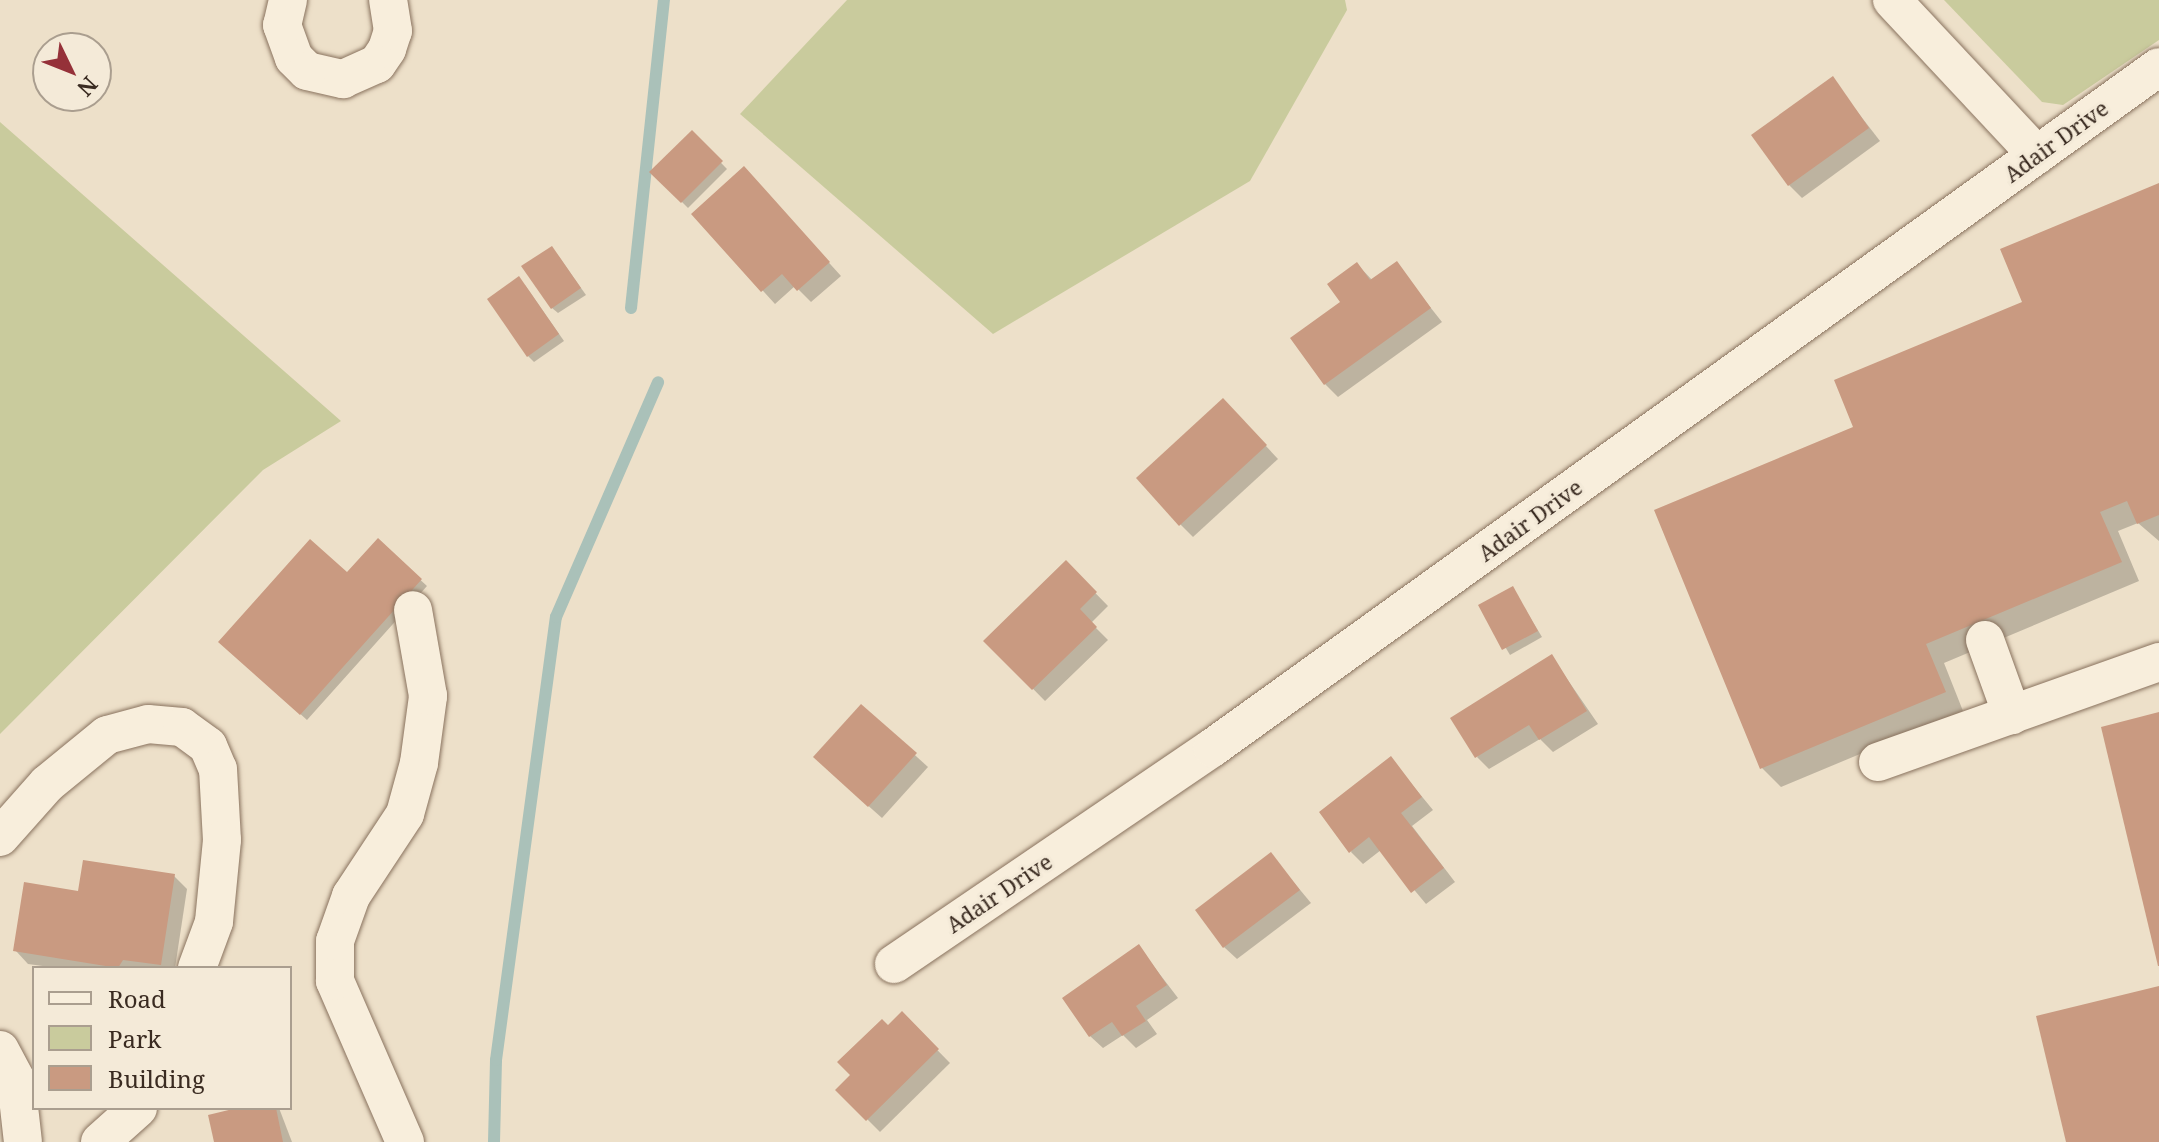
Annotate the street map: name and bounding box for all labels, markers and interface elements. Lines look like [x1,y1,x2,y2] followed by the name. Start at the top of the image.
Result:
[32,32,112,112] north arrow
[71,70,105,104] text: N
[1999,94,2113,188] street label: Adair Drive
[1473,473,1587,567] street label: Adair Drive
[941,848,1057,938] street label: Adair Drive
[32,966,292,1110] legend
[108,982,166,1015] text: Road
[108,1022,161,1055] text: Park
[108,1062,205,1095] text: Building

